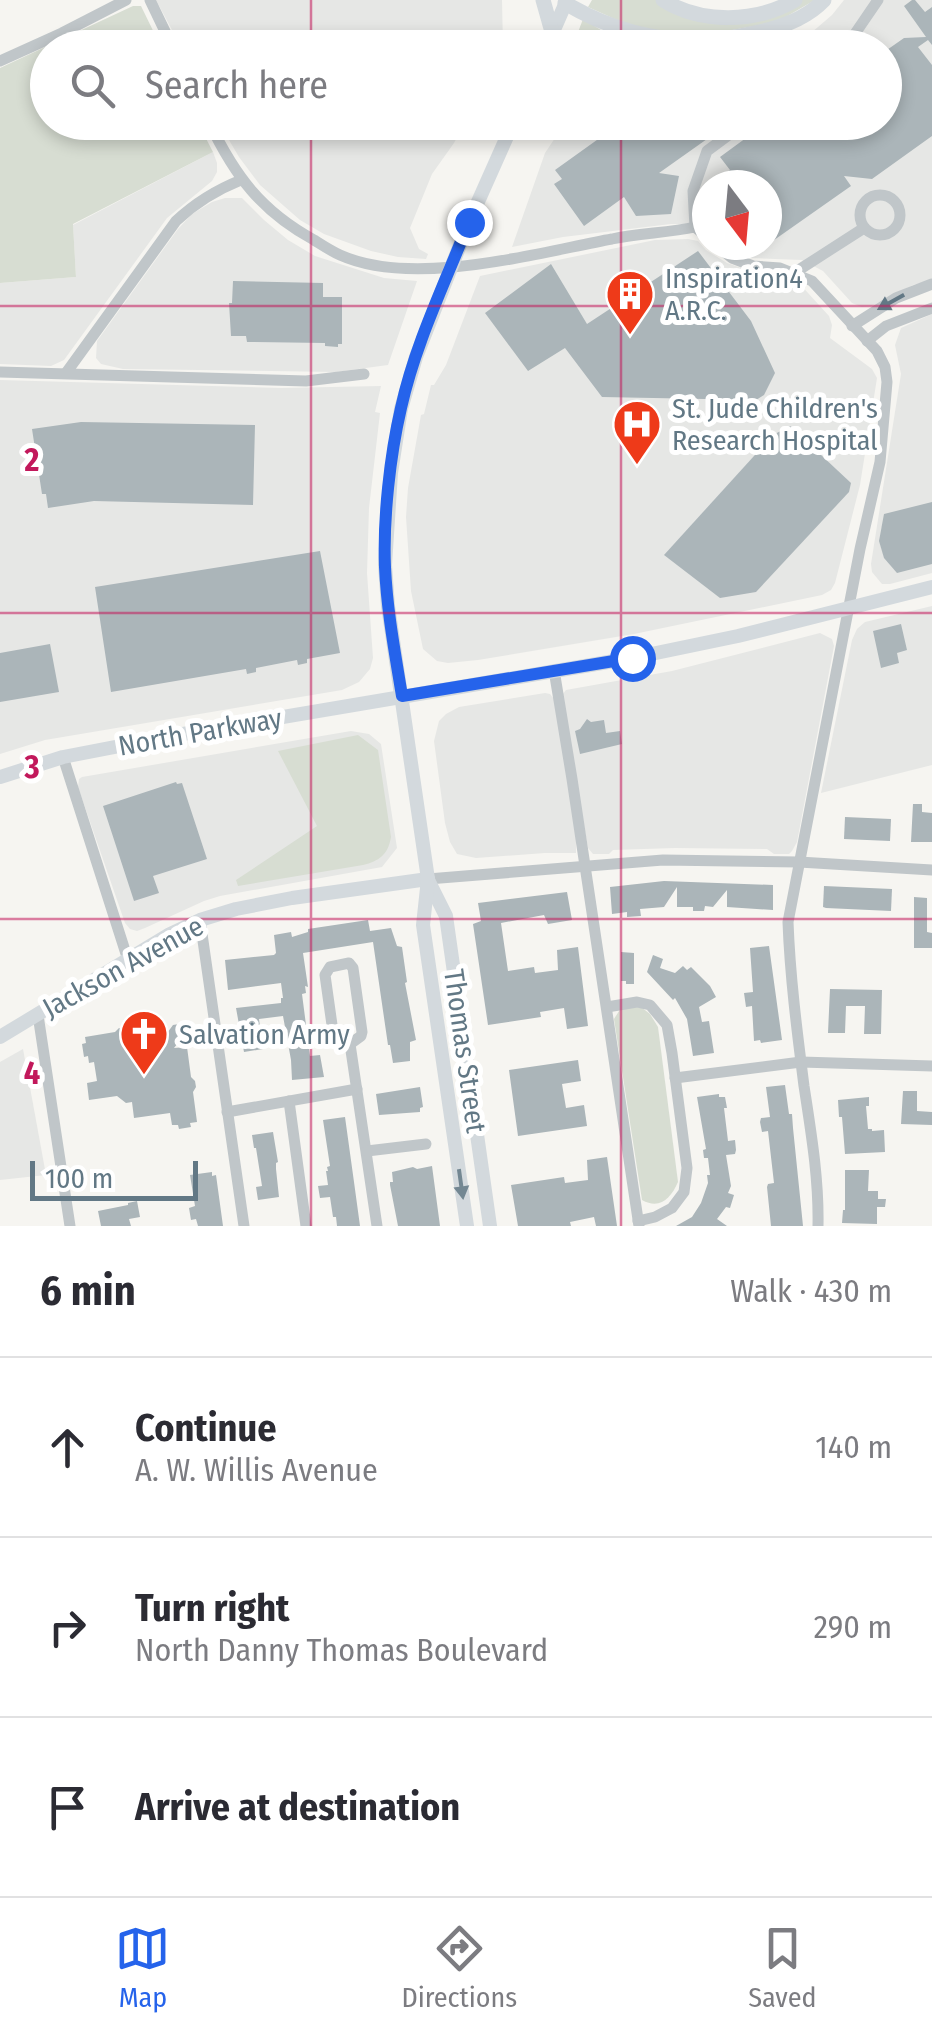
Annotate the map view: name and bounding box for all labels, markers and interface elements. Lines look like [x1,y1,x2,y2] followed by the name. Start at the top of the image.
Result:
[30,30,902,140] search box
[65,58,120,113] icon: search
[145,62,328,108] text: Search here
[692,170,782,260] north arrow
[447,200,493,246] route end
[665,262,803,327] place label: Inspiration4 A.R.C.
[604,268,656,336] building icon: Inspiration4 A.R.C.
[876,294,905,311] one-way arrow
[672,392,878,457] place label: St. Jude Children's Research Hospital
[611,398,663,466] hospital icon: St. Jude Children's Research Hospital
[24,441,40,479] text: 2
[610,636,656,682] route start
[116,701,285,763] street label: North Parkway
[23,748,40,786] text: 3
[37,909,209,1025] street label: Jackson Avenue
[437,967,493,1136] street label: Thomas Street
[118,1008,170,1076] church icon: Salvation Army
[179,1018,350,1051] place label: Salvation Army
[24,1054,40,1092] text: 4
[30,1156,198,1200] scale bar
[45,1162,113,1195] text: 100 m
[454,1168,470,1200] one-way arrow
[40,1266,136,1316] text: 6 min
[730,1272,892,1310] text: Walk · 430 m
[135,1405,276,1451] text: Continue
[40,1420,95,1475] icon: ahead
[815,1428,892,1466] text: 140 m
[135,1451,378,1489] text: A. W. Willis Avenue
[135,1585,289,1631] text: Turn right
[40,1600,95,1655] icon: right
[814,1608,892,1646] text: 290 m
[135,1631,548,1669] text: North Danny Thomas Boulevard
[40,1780,95,1835] icon: arrive
[135,1784,460,1830] text: Arrive at destination
[115,1921,170,2014] tab: Map
[401,1921,517,2014] tab: Directions
[748,1921,817,2014] tab: Saved

